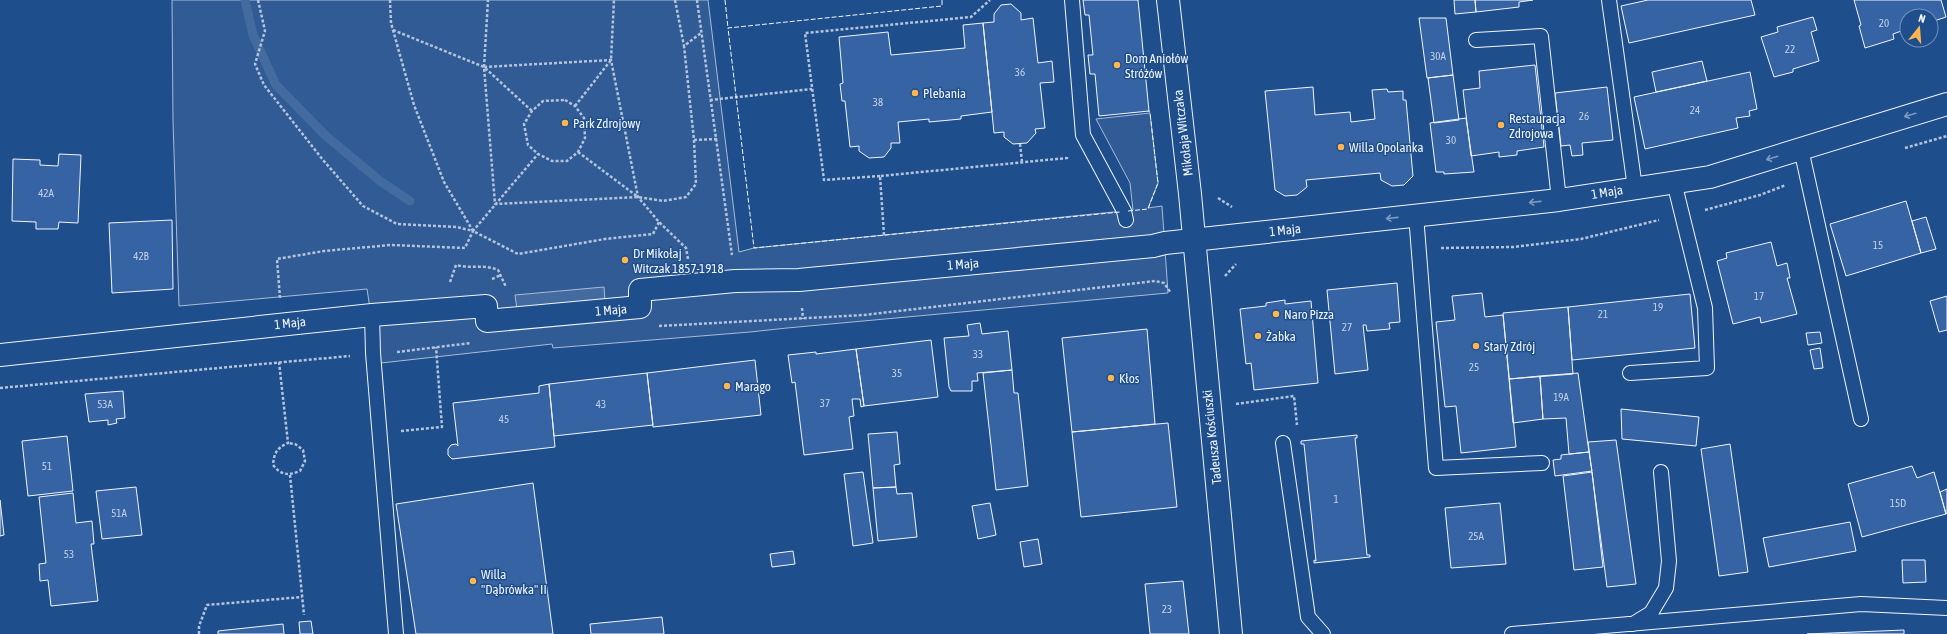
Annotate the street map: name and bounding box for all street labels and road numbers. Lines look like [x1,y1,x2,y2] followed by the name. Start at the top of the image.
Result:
[1170,89,1196,177] street label: Mikołaja Witczaka
[1590,182,1624,202] street label: 1 Maja
[1268,221,1302,239] street label: 1 Maja
[947,255,979,273] street label: 1 Maja
[595,301,627,319] street label: 1 Maja
[273,314,307,332] street label: 1 Maja
[1200,389,1224,485] street label: Tadeusza Kościuszki

